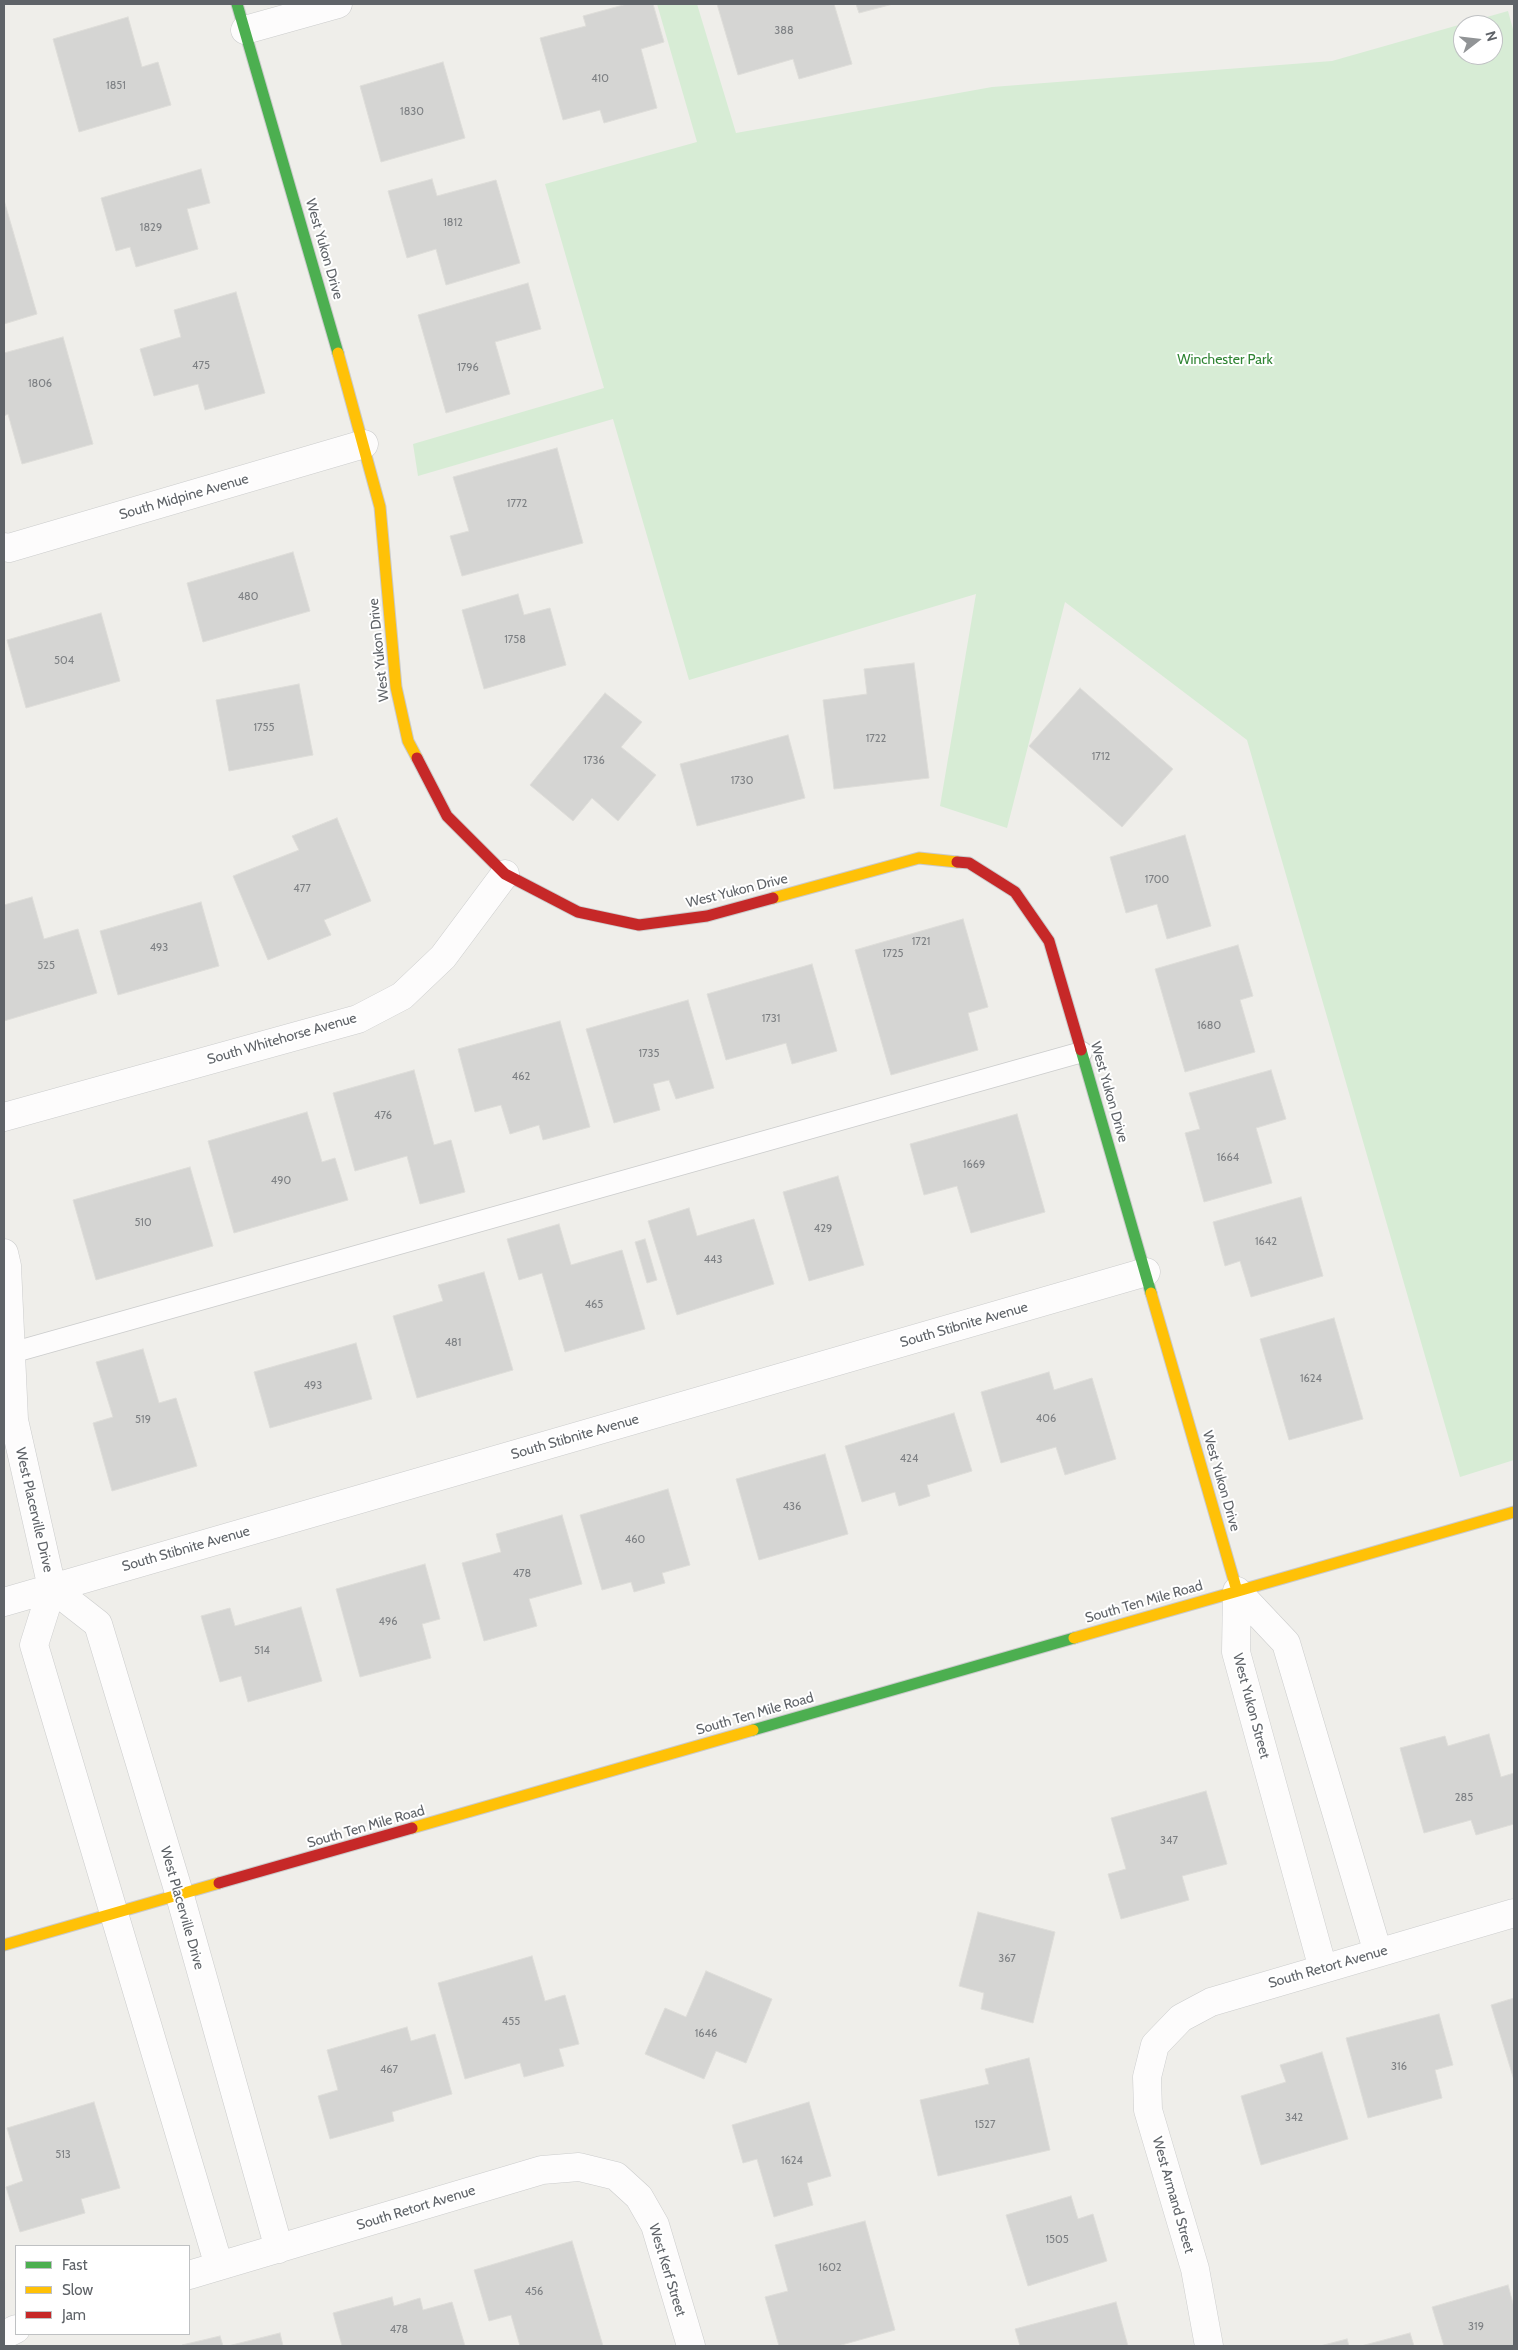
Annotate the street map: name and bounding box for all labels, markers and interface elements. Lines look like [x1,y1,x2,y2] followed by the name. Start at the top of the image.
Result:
[1453,15,1503,65] north arrow
[774,24,794,38] house number: 388
[1481,29,1501,43] text: N
[591,72,609,86] house number: 410
[106,79,126,93] house number: 1851
[400,105,424,119] house number: 1830
[302,197,346,301] street label: West Yukon Drive
[443,216,463,230] house number: 1812
[140,221,162,235] house number: 1829
[1177,352,1273,368] park label: Winchester Park
[192,359,210,373] house number: 475
[457,361,479,375] house number: 1796
[28,377,52,391] house number: 1806
[117,470,251,524] street label: South Midpine Avenue
[507,497,527,511] house number: 1772
[238,590,258,604] house number: 480
[365,597,393,703] street label: West Yukon Drive
[504,633,526,647] house number: 1758
[54,654,74,668] house number: 504
[253,721,275,735] house number: 1755
[866,732,886,746] house number: 1722
[1092,750,1110,764] house number: 1712
[583,754,605,768] house number: 1736
[731,774,753,788] house number: 1730
[685,870,789,912] street label: West Yukon Drive
[1145,873,1169,887] house number: 1700
[293,882,311,896] house number: 477
[912,935,930,949] house number: 1721
[150,941,168,955] house number: 493
[883,947,903,961] house number: 1725
[37,959,55,973] house number: 525
[205,1010,359,1068] street label: South Whitehorse Avenue
[762,1012,780,1026] house number: 1731
[1197,1019,1221,1033] house number: 1680
[1087,1040,1131,1144] street label: West Yukon Drive
[638,1047,660,1061] house number: 1735
[512,1070,530,1084] house number: 462
[374,1109,392,1123] house number: 476
[1217,1151,1239,1165] house number: 1664
[963,1158,985,1172] house number: 1669
[271,1174,291,1188] house number: 490
[134,1216,152,1230] house number: 510
[814,1222,832,1236] house number: 429
[1255,1235,1277,1249] house number: 1642
[704,1253,722,1267] house number: 443
[585,1298,603,1312] house number: 465
[898,1299,1030,1351] street label: South Stibnite Avenue
[445,1336,461,1350] house number: 481
[1300,1372,1322,1386] house number: 1624
[304,1379,322,1393] house number: 493
[509,1411,641,1463] street label: South Stibnite Avenue
[1036,1412,1056,1426] house number: 406
[135,1413,151,1427] house number: 519
[1199,1429,1243,1533] street label: West Yukon Drive
[11,1446,57,1574] street label: West Placerville Drive
[900,1452,918,1466] house number: 424
[783,1500,801,1514] house number: 436
[120,1523,252,1575] street label: South Stibnite Avenue
[625,1533,645,1547] house number: 460
[513,1567,531,1581] house number: 478
[1083,1577,1205,1627] street label: South Ten Mile Road
[379,1615,397,1629] house number: 496
[254,1644,270,1658] house number: 514
[1229,1651,1273,1761] street label: West Yukon Street
[694,1689,816,1739] street label: South Ten Mile Road
[1455,1791,1473,1805] house number: 285
[305,1802,427,1852] street label: South Ten Mile Road
[1160,1834,1178,1848] house number: 347
[156,1844,208,1972] street label: West Placerville Drive
[1267,1942,1389,1992] street label: South Retort Avenue
[998,1952,1016,1966] house number: 367
[502,2015,520,2029] house number: 455
[695,2027,717,2041] house number: 1646
[1391,2060,1407,2074] house number: 316
[380,2063,398,2077] house number: 467
[1285,2111,1303,2125] house number: 342
[975,2118,995,2132] house number: 1527
[1148,2135,1198,2255] street label: West Armand Street
[55,2148,71,2162] house number: 513
[781,2154,803,2168] house number: 1624
[355,2182,477,2234] street label: South Retort Avenue
[645,2221,689,2319] street label: West Kerf Street
[1045,2233,1069,2247] house number: 1505
[15,2245,190,2335] legend
[62,2256,87,2274] text: Fast
[818,2261,842,2275] house number: 1602
[62,2281,93,2299] text: Slow
[525,2285,543,2299] house number: 456
[62,2306,86,2324] text: Jam
[1468,2320,1484,2334] house number: 319
[390,2323,408,2337] house number: 478

